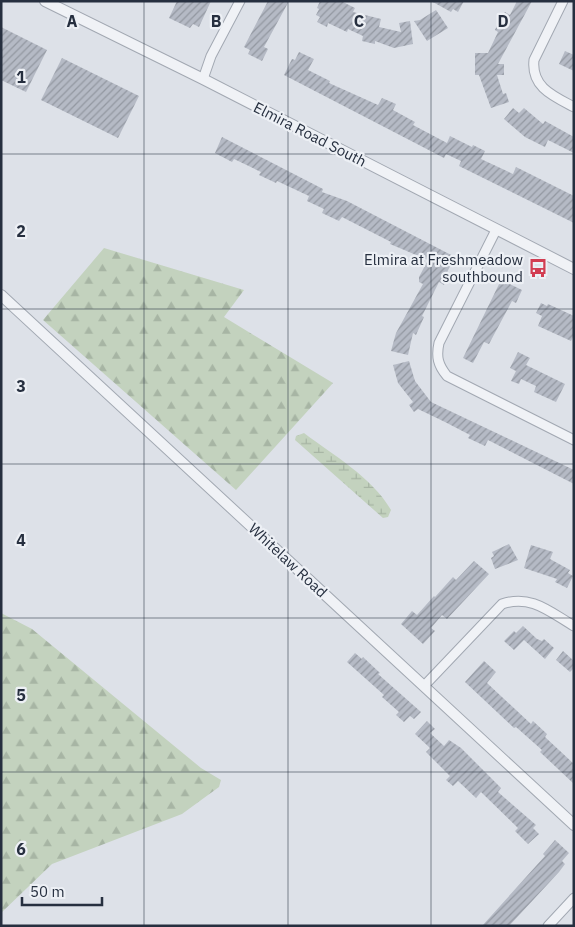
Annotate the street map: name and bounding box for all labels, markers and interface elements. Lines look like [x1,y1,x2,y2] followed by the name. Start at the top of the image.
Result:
[67,11,78,31] text: A
[211,11,222,31] text: B
[354,11,364,31] text: C
[497,11,509,31] text: D
[16,67,26,87] text: 1
[250,97,370,171] street label: Elmira Road South
[16,221,26,241] text: 2
[364,250,523,286] place label: Elmira at Freshmeadow southbound
[527,257,549,279] bus stop icon: Elmira at Freshmeadow southbound
[16,376,26,396] text: 3
[245,519,331,601] street label: Whitelaw Road
[16,530,26,550] text: 4
[16,685,26,705] text: 5
[16,839,26,859] text: 6
[22,874,102,906] scale bar
[30,882,65,901] text: 50 m

